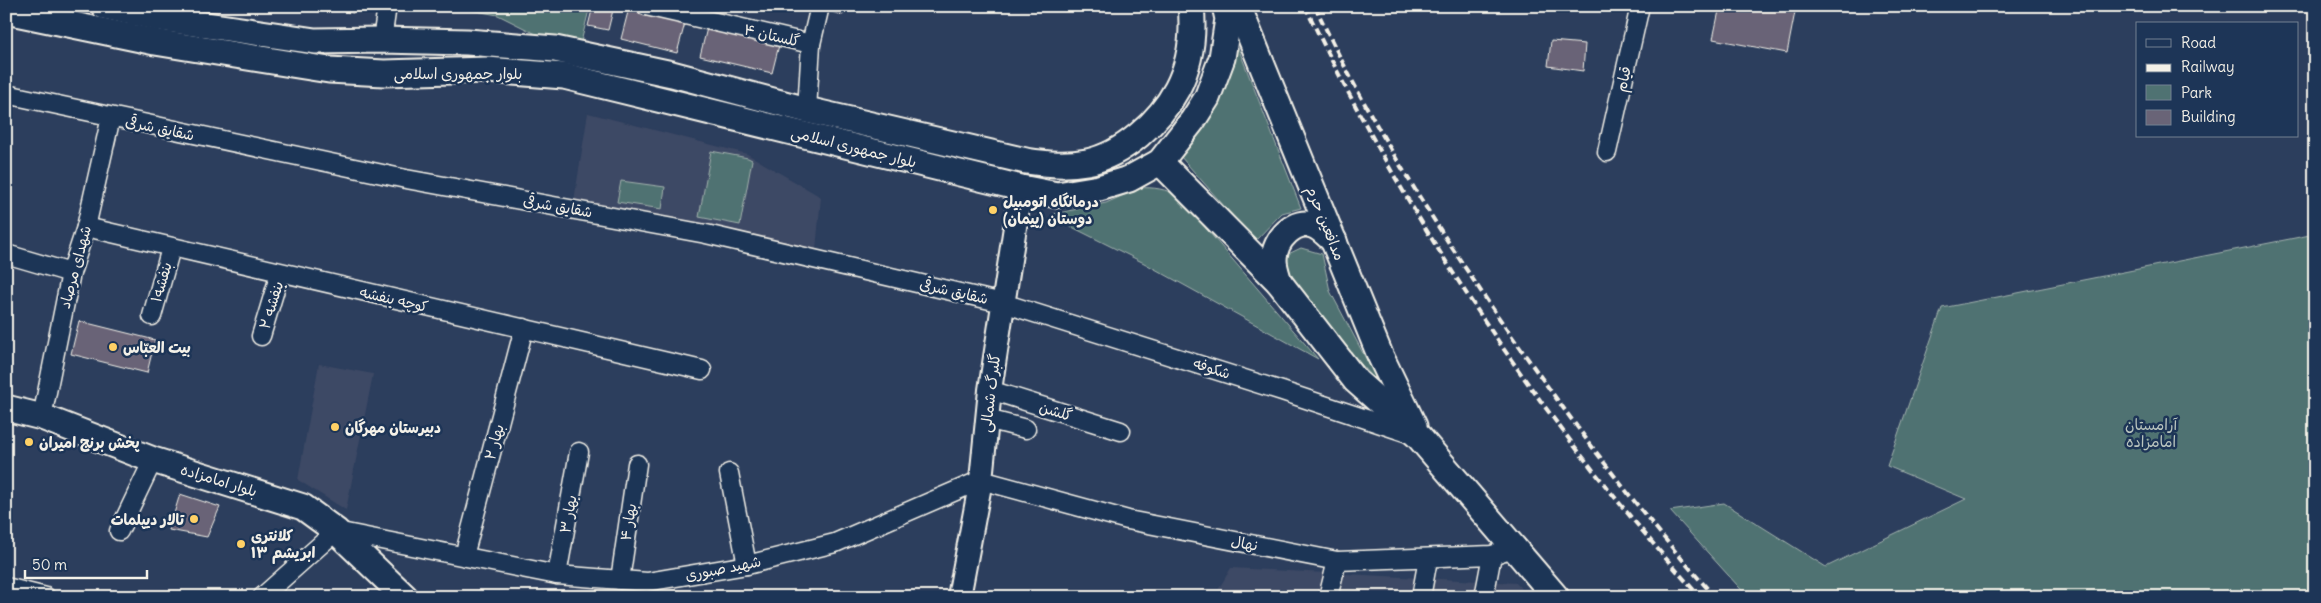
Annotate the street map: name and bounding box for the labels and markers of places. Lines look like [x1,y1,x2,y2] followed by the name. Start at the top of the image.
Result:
[1003,192,1099,229] place label: درمانگاه اتومبیل دوستان (پیمان)
[987,204,999,216] marker: درمانگاه اتومبیل دوستان (پیمان)
[123,338,191,357] place label: بیت العبّاس
[107,341,119,353] marker: بیت العبّاس
[345,418,441,437] place label: دبیرستان مهرگان
[329,421,341,433] marker: دبیرستان مهرگان
[39,433,140,452] place label: پخش برنج امیران
[23,436,35,448] marker: پخش برنج امیران
[111,510,185,529] place label: تالار دیپلمات
[188,513,200,525] marker: تالار دیپلمات
[251,526,315,564] place label: کلانتری ۱۳ ابریشم
[235,538,247,550] marker: کلانتری ۱۳ ابریشم

